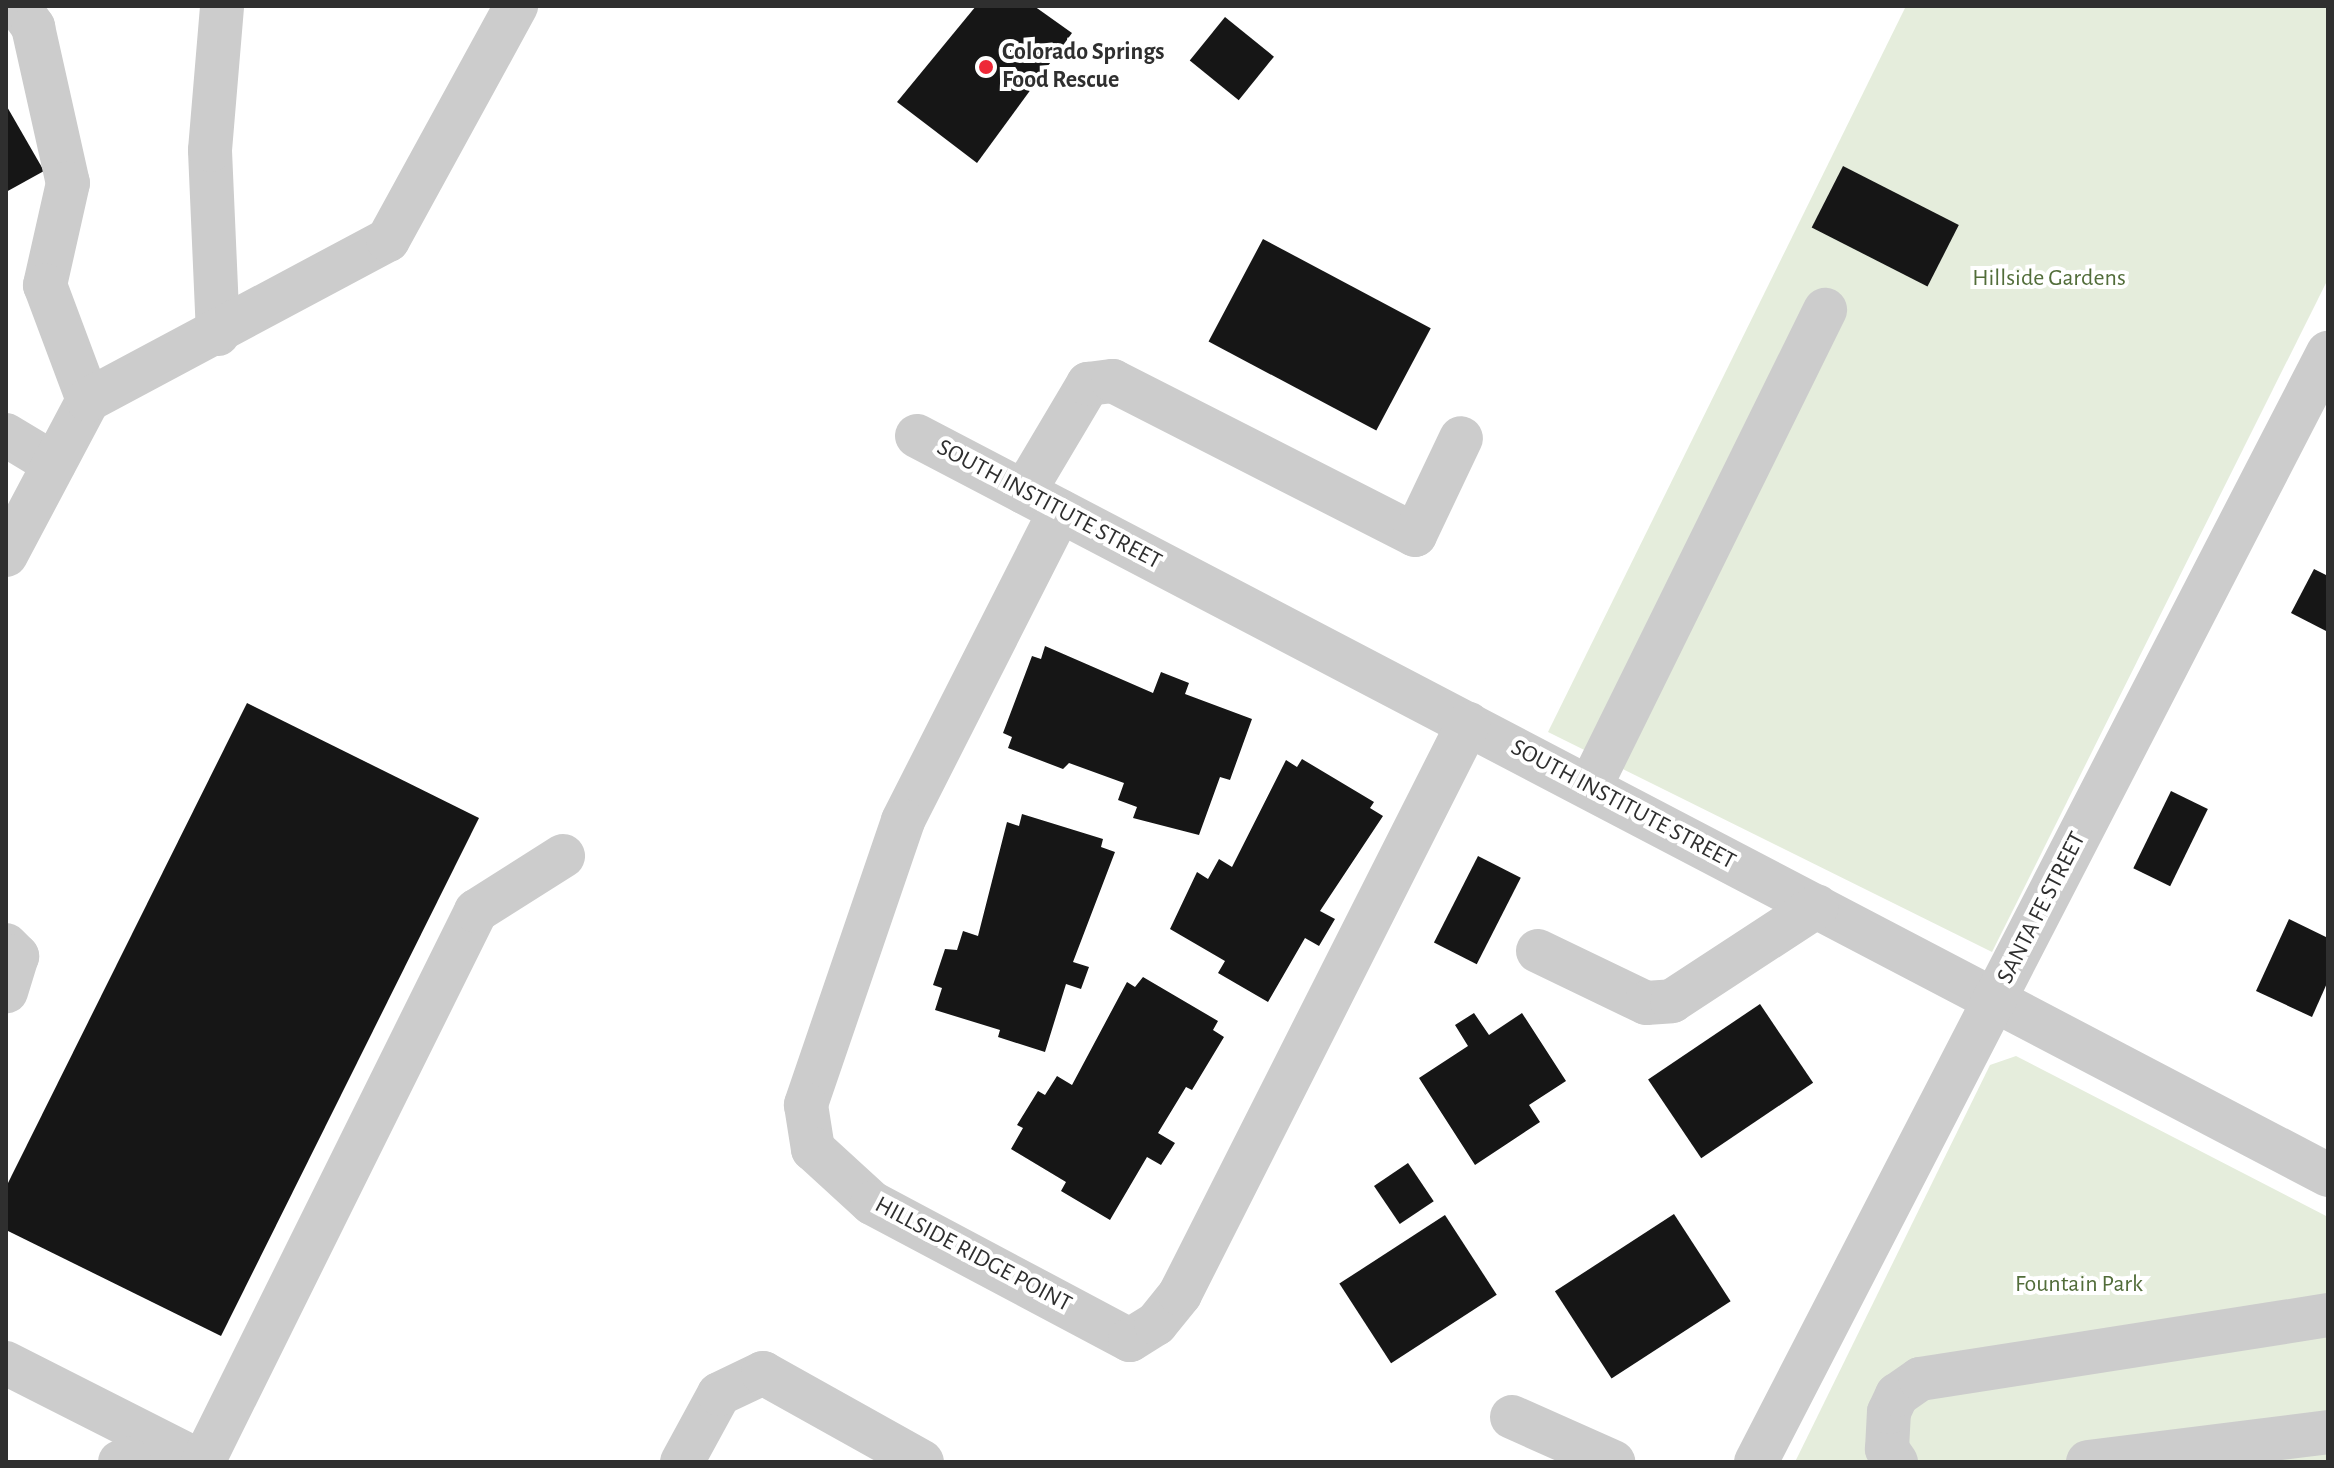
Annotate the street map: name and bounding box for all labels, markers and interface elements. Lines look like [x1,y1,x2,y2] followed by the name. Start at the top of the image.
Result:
[1002,39,1164,95] place label: Colorado Springs Food Rescue
[977,58,995,76] marker: Colorado Springs Food Rescue
[1972,265,2126,293] park label: Hillside Gardens
[932,434,1166,576] street label: SOUTH INSTITUTE STREET
[1506,734,1740,876] street label: SOUTH INSTITUTE STREET
[1991,827,2093,989] street label: SANTA FE STREET
[870,1191,1076,1319] street label: HILLSIDE RIDGE POINT
[2015,1271,2143,1299] park label: Fountain Park

